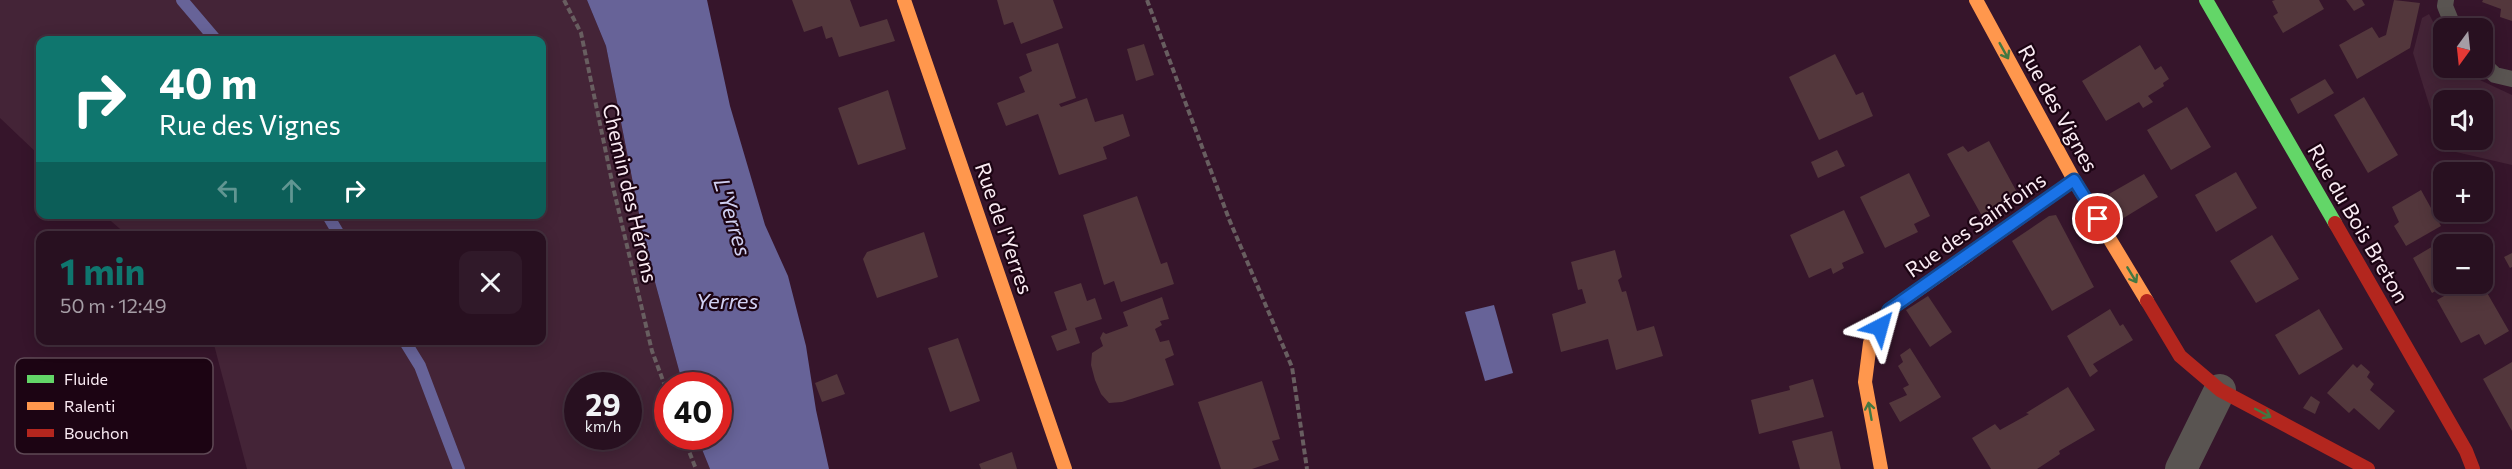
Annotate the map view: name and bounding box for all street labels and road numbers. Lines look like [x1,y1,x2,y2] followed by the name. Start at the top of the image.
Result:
[2014,40,2104,176] street label: Rue des Vignes
[598,101,664,285] street label: Chemin des Hérons
[2303,139,2415,307] street label: Rue du Bois Breton
[971,159,1039,297] street label: Rue de l'Yerres
[1900,166,2050,282] street label: Rue des Sainfoins

